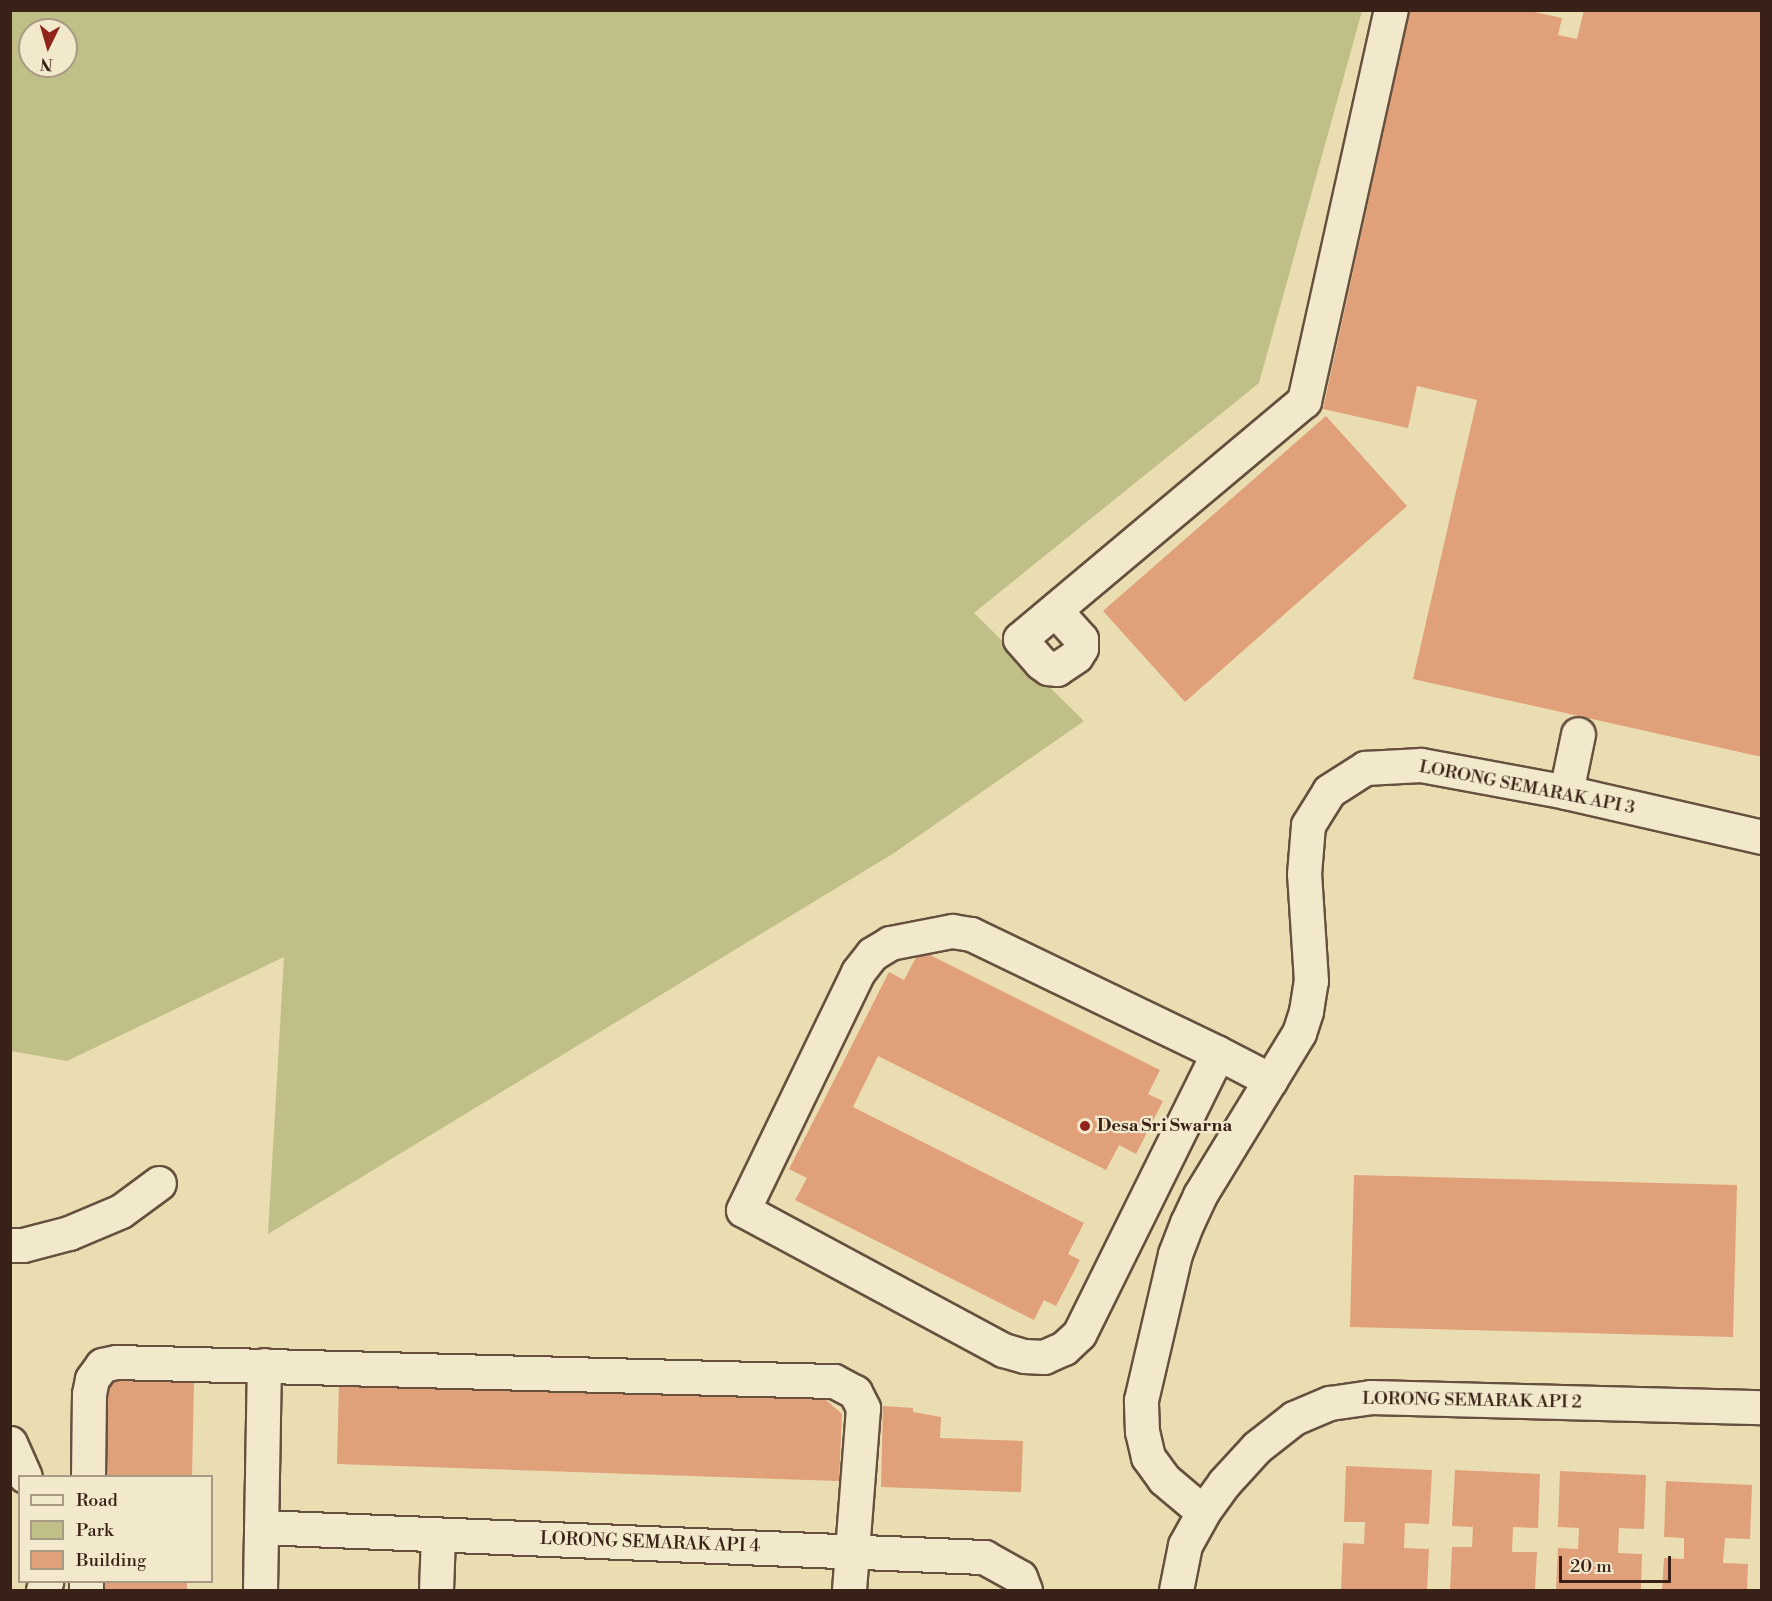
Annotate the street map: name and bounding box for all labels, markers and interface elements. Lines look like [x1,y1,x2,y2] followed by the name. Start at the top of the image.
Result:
[18,18,78,78] north arrow
[39,53,54,74] text: N
[1417,756,1637,820] street label: LORONG SEMARAK API 3
[1097,1115,1232,1137] place label: Desa Sri Swarna
[1078,1119,1092,1133] marker: Desa Sri Swarna
[1362,1388,1582,1414] street label: LORONG SEMARAK API 2
[18,1475,213,1583] legend
[76,1489,118,1512] text: Road
[76,1519,113,1542] text: Park
[540,1528,760,1558] street label: LORONG SEMARAK API 4
[1562,1544,1674,1582] scale bar
[76,1549,146,1572] text: Building
[1570,1555,1612,1578] text: 20 m

